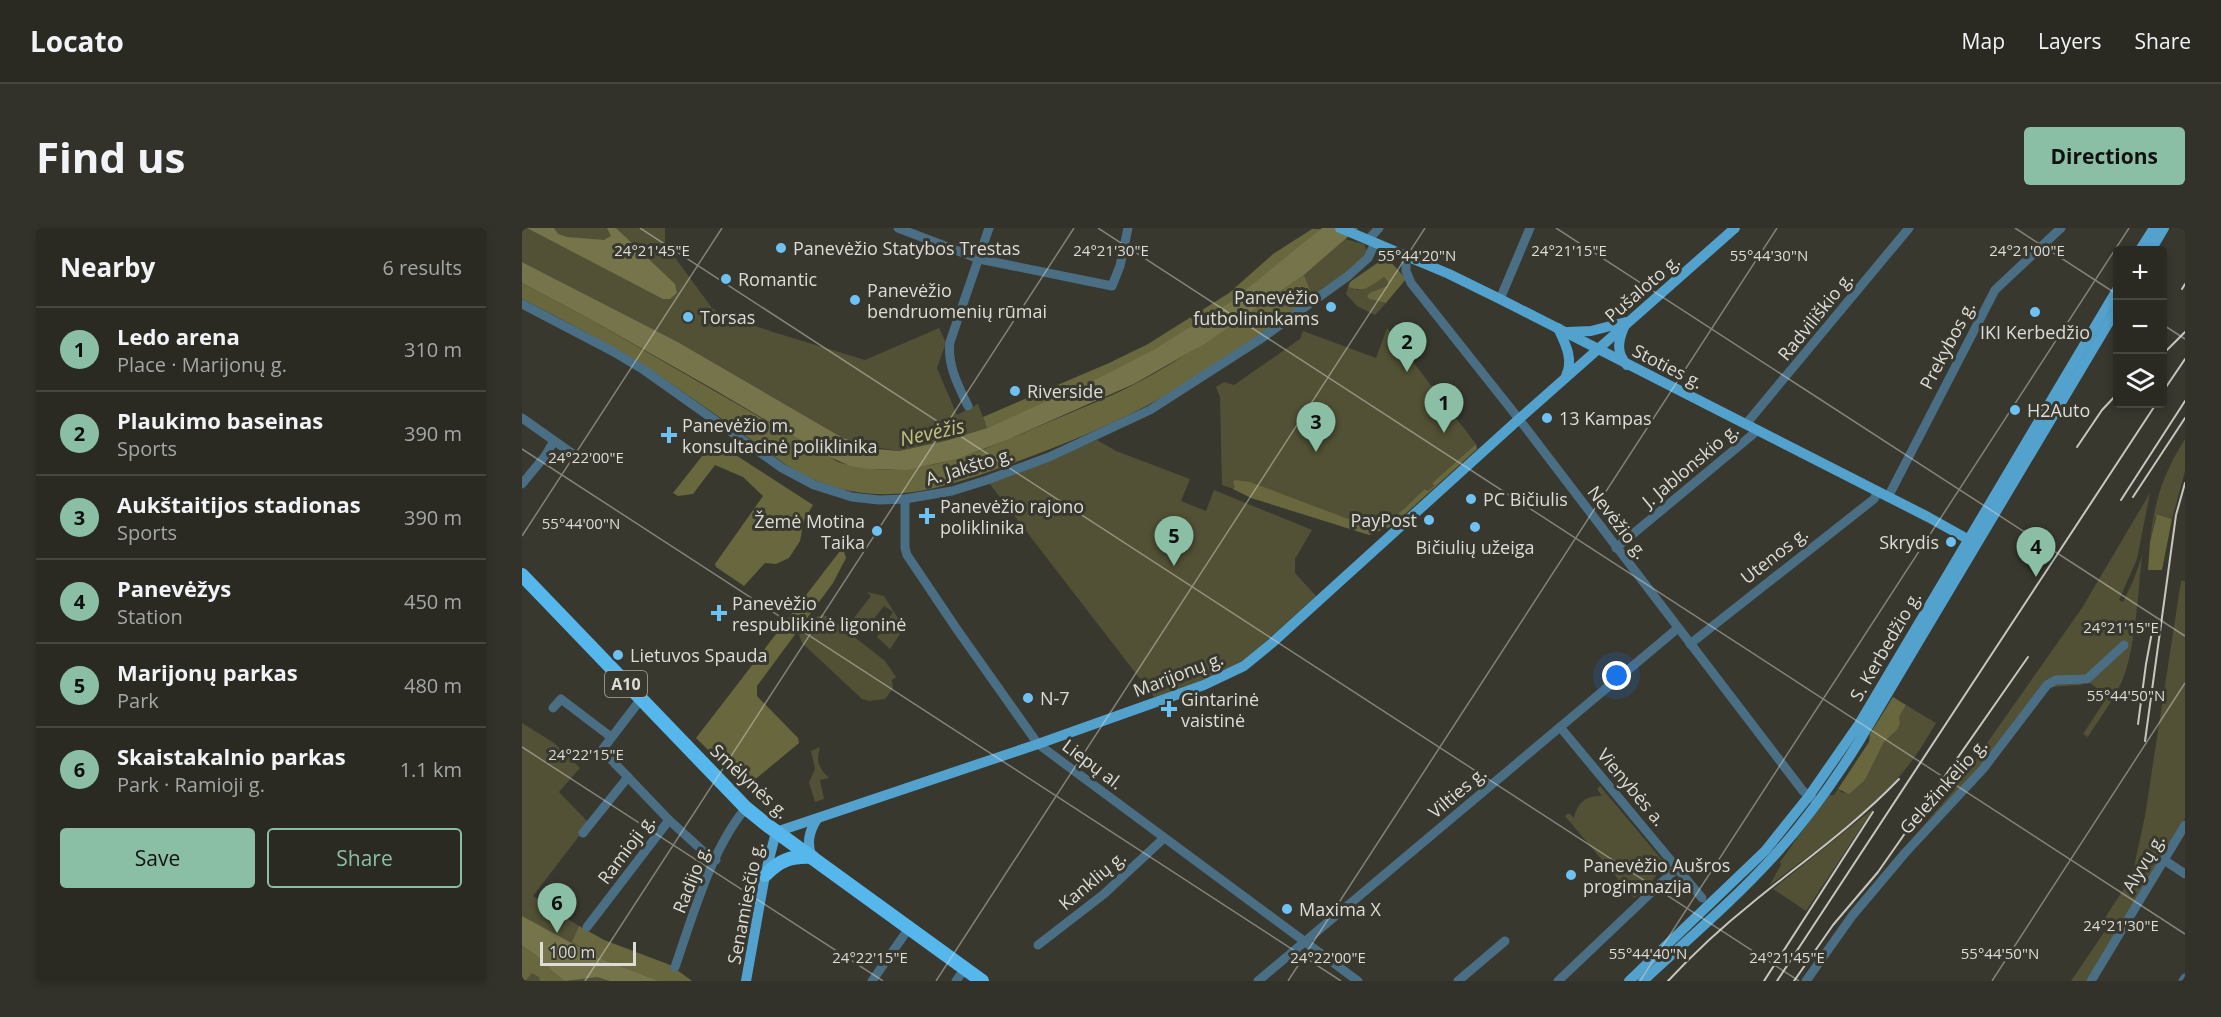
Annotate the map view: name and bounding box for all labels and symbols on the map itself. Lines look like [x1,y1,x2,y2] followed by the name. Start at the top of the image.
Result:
[793,236,1020,260] place label: Panevėžio Statybos Trestas
[614,240,690,260] text: 24°21'45"E
[1073,240,1149,260] text: 24°21'30"E
[1531,240,1607,260] text: 24°21'15"E
[1989,240,2065,260] text: 24°21'00"E
[774,241,788,255] marker: Panevėžio Statybos Trestas
[1378,245,1456,265] text: 55°44'20"N
[1730,245,1808,265] text: 55°44'30"N
[1599,249,1685,327] street label: Pušaloto g.
[738,267,818,291] place label: Romantic
[1772,267,1858,365] street label: Radviliškio g.
[719,272,733,286] marker: Romantic
[867,278,1047,323] place label: Panevėžio bendruomenių rūmai
[1193,285,1319,330] place label: Panevėžio futbolininkams
[848,293,862,307] marker: Panevėžio bendruomenių rūmai
[1914,297,1980,393] street label: Prekybos g.
[1324,300,1338,314] marker: Panevėžio futbolininkams
[700,305,755,329] place label: Torsas
[2028,305,2042,319] marker: IKI Kerbedžio
[681,310,695,324] marker: Torsas
[1980,320,2090,344] place label: IKI Kerbedžio
[1388,322,1426,372] pin: 2
[1629,338,1707,394] street label: Stoties g.
[1027,379,1103,403] place label: Riverside
[1008,384,1022,398] marker: Riverside
[1424,384,1464,433] pin: 1
[2027,398,2090,422] place label: H2Auto
[1296,402,1336,452] pin: 3
[2008,403,2022,417] marker: H2Auto
[1559,406,1652,430] place label: 13 Kampas
[1540,411,1554,425] marker: 13 Kampas
[897,412,967,452] water label: Nevėžis
[682,413,877,458] place label: Panevėžio m. konsultacinė poliklinika
[1635,418,1743,514] street label: J. Jablonskio g.
[660,426,678,444] marker: Panevėžio m. konsultacinė poliklinika
[922,441,1016,491] street label: A. Jakšto g.
[548,447,624,467] text: 24°22'00"E
[1583,481,1653,563] street label: Nevėžio g.
[1483,487,1568,511] place label: PC Bičiulis
[1464,492,1478,506] marker: PC Bičiulis
[940,494,1084,539] place label: Panevėžio rajono poliklinika
[918,507,936,525] marker: Panevėžio rajono poliklinika
[1351,508,1417,532] place label: PayPost
[754,509,865,554] place label: Žemė Motina Taika
[542,513,620,533] text: 55°44'00"N
[1422,513,1436,527] marker: PayPost
[1154,516,1194,566] pin: 5
[1468,520,1482,534] marker: Bičiulių užeiga
[1735,521,1813,589] street label: Utenos g.
[870,524,884,538] marker: Žemė Motina Taika
[2016,528,2056,577] pin: 4
[1879,530,1939,554] place label: Skrydis
[1415,535,1535,559] place label: Bičiulių užeiga
[1944,535,1958,549] marker: Skrydis
[1844,587,1926,705] street label: S. Kerbedžio g.
[732,591,906,636] place label: Panevėžio respublikinė ligoninė
[710,604,728,622] marker: Panevėžio respublikinė ligoninė
[2083,617,2159,637] text: 24°21'15"E
[630,643,768,667] place label: Lietuvos Spauda
[1129,646,1227,702] street label: Marijonų g.
[611,648,625,662] marker: Lietuvos Spauda
[1602,661,1631,690] your location
[605,671,647,697] road number: A10
[2087,685,2165,705] text: 55°44'50"N
[1040,686,1070,710] place label: N-7
[1181,687,1259,732] place label: Gintarinė vaistinė
[1021,691,1035,705] marker: N-7
[1162,702,1176,716] marker: Gintarinė vaistinė
[1058,733,1128,795] street label: Liepų al.
[1894,733,1992,839] street label: Geležinkelio g.
[706,738,794,824] street label: Smėlynės g.
[1592,743,1672,831] street label: Vienybės a.
[548,744,624,764] text: 24°22'15"E
[1423,761,1491,823] street label: Vilties g.
[592,809,660,889] street label: Ramioji g.
[2116,829,2170,897] street label: Alyvų g.
[721,840,769,966] street label: Senamiesčio g.
[667,841,715,917] street label: Radijo g.
[1053,845,1131,915] street label: Kanklių g.
[1583,853,1730,898] place label: Panevėžio Aušros progimnazija
[1564,868,1578,882] marker: Panevėžio Aušros progimnazija
[537,884,576,933] pin: 6
[1299,897,1381,921] place label: Maxima X
[1280,902,1294,916] marker: Maxima X
[2083,915,2159,935] text: 24°21'30"E
[540,939,636,966] scale bar
[1609,943,1687,963] text: 55°44'40"N
[1961,943,2039,963] text: 55°44'50"N
[832,947,908,967] text: 24°22'15"E
[1290,947,1366,967] text: 24°22'00"E
[1749,947,1825,967] text: 24°21'45"E

